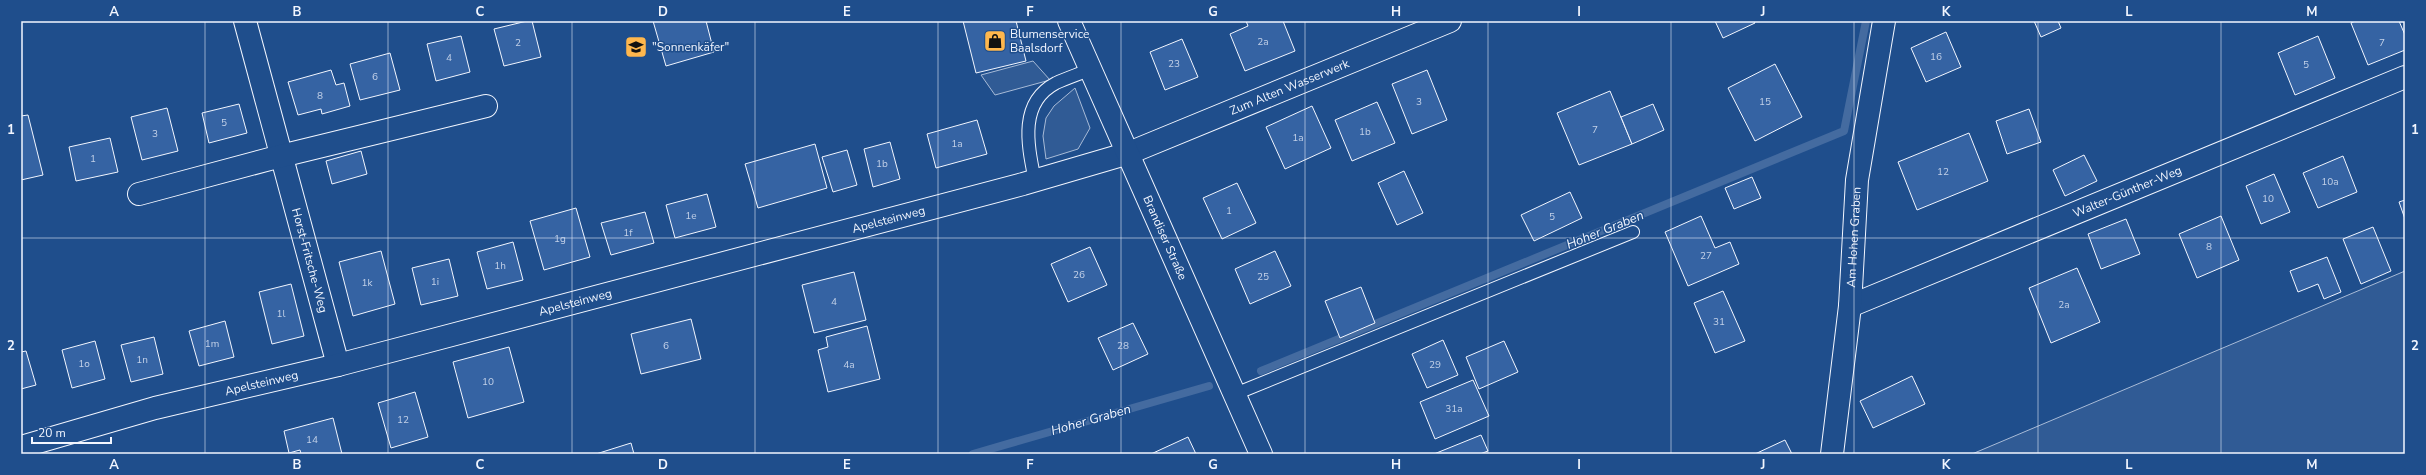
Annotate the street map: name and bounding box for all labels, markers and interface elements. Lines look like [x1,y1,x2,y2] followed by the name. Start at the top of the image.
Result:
[109,3,119,21] text: A
[293,3,302,21] text: B
[476,3,485,21] text: C
[658,3,668,21] text: D
[843,3,851,21] text: E
[1026,3,1034,21] text: F
[1208,3,1218,21] text: G
[1391,3,1401,21] text: H
[1577,3,1581,21] text: I
[1760,3,1765,21] text: J
[1942,3,1951,21] text: K
[2125,3,2133,21] text: L
[2306,3,2318,21] text: M
[1010,26,1089,56] place label: Blumenservice Baalsdorf
[982,28,1008,54] shop icon: Blumenservice Baalsdorf
[623,34,649,60] school or university icon: "Sonnenkäfer"
[1257,35,1269,49] house number: 2a
[515,36,521,50] house number: 2
[2379,36,2385,50] house number: 7
[652,39,729,55] place label: "Sonnenkäfer"
[1930,50,1942,64] house number: 16
[446,51,452,65] house number: 4
[1227,55,1353,119] street label: Zum Alten Wasserwerk
[1168,57,1180,71] house number: 23
[2303,58,2309,72] house number: 5
[372,70,378,84] house number: 6
[317,89,323,103] house number: 8
[1416,95,1422,109] house number: 3
[1759,95,1771,109] house number: 15
[221,116,227,130] house number: 5
[7,121,15,139] text: 1
[2411,121,2419,139] text: 1
[1592,123,1598,137] house number: 7
[1359,125,1371,139] house number: 1b
[152,127,158,141] house number: 3
[1292,131,1304,145] house number: 1a
[951,137,963,151] house number: 1a
[90,152,96,166] house number: 1
[876,157,888,171] house number: 1b
[2071,162,2184,221] street label: Walter-Günther-Weg
[1937,165,1949,179] house number: 12
[2321,175,2339,189] house number: 10a
[1843,187,1865,288] street label: Am Hohen Graben
[2262,192,2274,206] house number: 10
[1139,193,1191,282] street label: Brandiser Straße
[850,202,927,237] street label: Apelsteinweg
[1226,204,1232,218] house number: 1
[288,206,332,315] street label: Horst-Fritsche-Weg
[1564,206,1646,254] water label: Hoher Graben
[685,209,697,223] house number: 1e
[1549,210,1555,224] house number: 5
[623,226,633,240] house number: 1f
[554,232,566,246] house number: 1g
[2206,240,2212,254] house number: 8
[1700,249,1712,263] house number: 27
[494,259,506,273] house number: 1h
[1073,268,1085,282] house number: 26
[1257,270,1269,284] house number: 25
[431,275,439,289] house number: 1i
[362,276,374,290] house number: 1k
[537,285,614,320] street label: Apelsteinweg
[831,295,837,309] house number: 4
[2058,298,2070,312] house number: 2a
[277,307,286,321] house number: 1l
[1713,315,1725,329] house number: 31
[7,337,15,355] text: 2
[205,337,219,351] house number: 1m
[2411,337,2419,355] text: 2
[663,339,669,353] house number: 6
[1117,339,1129,353] house number: 28
[136,353,148,367] house number: 1n
[78,357,90,371] house number: 1o
[843,358,855,372] house number: 4a
[1429,358,1441,372] house number: 29
[223,367,300,399] street label: Apelsteinweg
[482,375,494,389] house number: 10
[1049,400,1133,440] water label: Hoher Graben
[1445,402,1463,416] house number: 31a
[397,413,409,427] house number: 12
[32,419,111,445] scale bar
[38,425,66,441] text: 20 m
[306,433,318,447] house number: 14
[109,456,119,474] text: A
[293,456,302,474] text: B
[476,456,485,474] text: C
[658,456,668,474] text: D
[843,456,851,474] text: E
[1026,456,1034,474] text: F
[1208,456,1218,474] text: G
[1391,456,1401,474] text: H
[1577,456,1581,474] text: I
[1760,456,1765,474] text: J
[1942,456,1951,474] text: K
[2125,456,2133,474] text: L
[2306,456,2318,474] text: M

